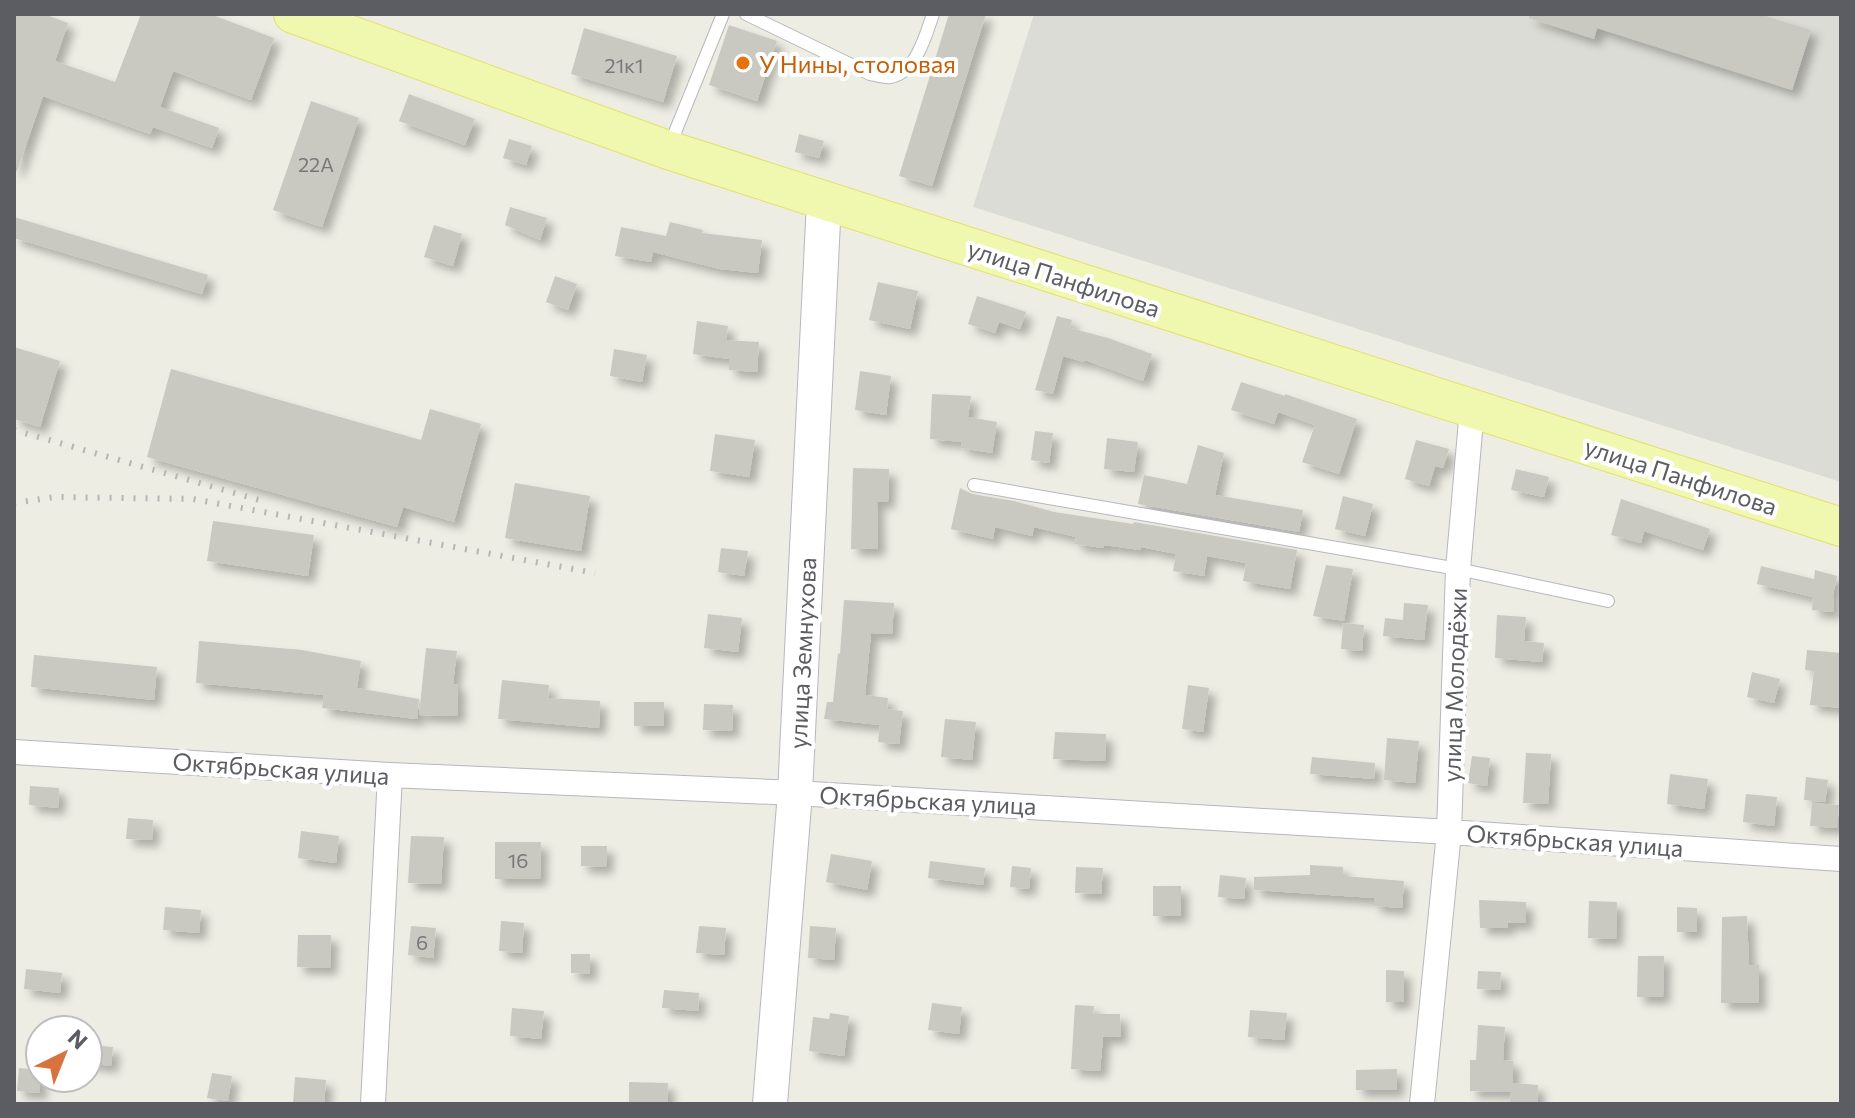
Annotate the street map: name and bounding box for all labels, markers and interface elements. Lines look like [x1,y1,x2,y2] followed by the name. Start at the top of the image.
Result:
[759,49,956,78] place label: У Нины, столовая
[605,53,643,77] house number: 21к1
[734,54,752,72] marker: У Нины, столовая
[298,152,334,176] house number: 22А
[964,233,1164,323] street label: улица Панфилова
[1581,431,1781,521] street label: улица Панфилова
[783,557,821,749] street label: улица Земнухова
[1436,587,1472,783] street label: улица Молодёжи
[172,746,390,790] street label: Октябрьская улица
[819,780,1037,820] street label: Октябрьская улица
[1466,818,1684,862] street label: Октябрьская улица
[508,848,528,872] house number: 16
[416,930,428,954] house number: 6
[24,1014,104,1094] north arrow
[63,1024,93,1055] text: N

